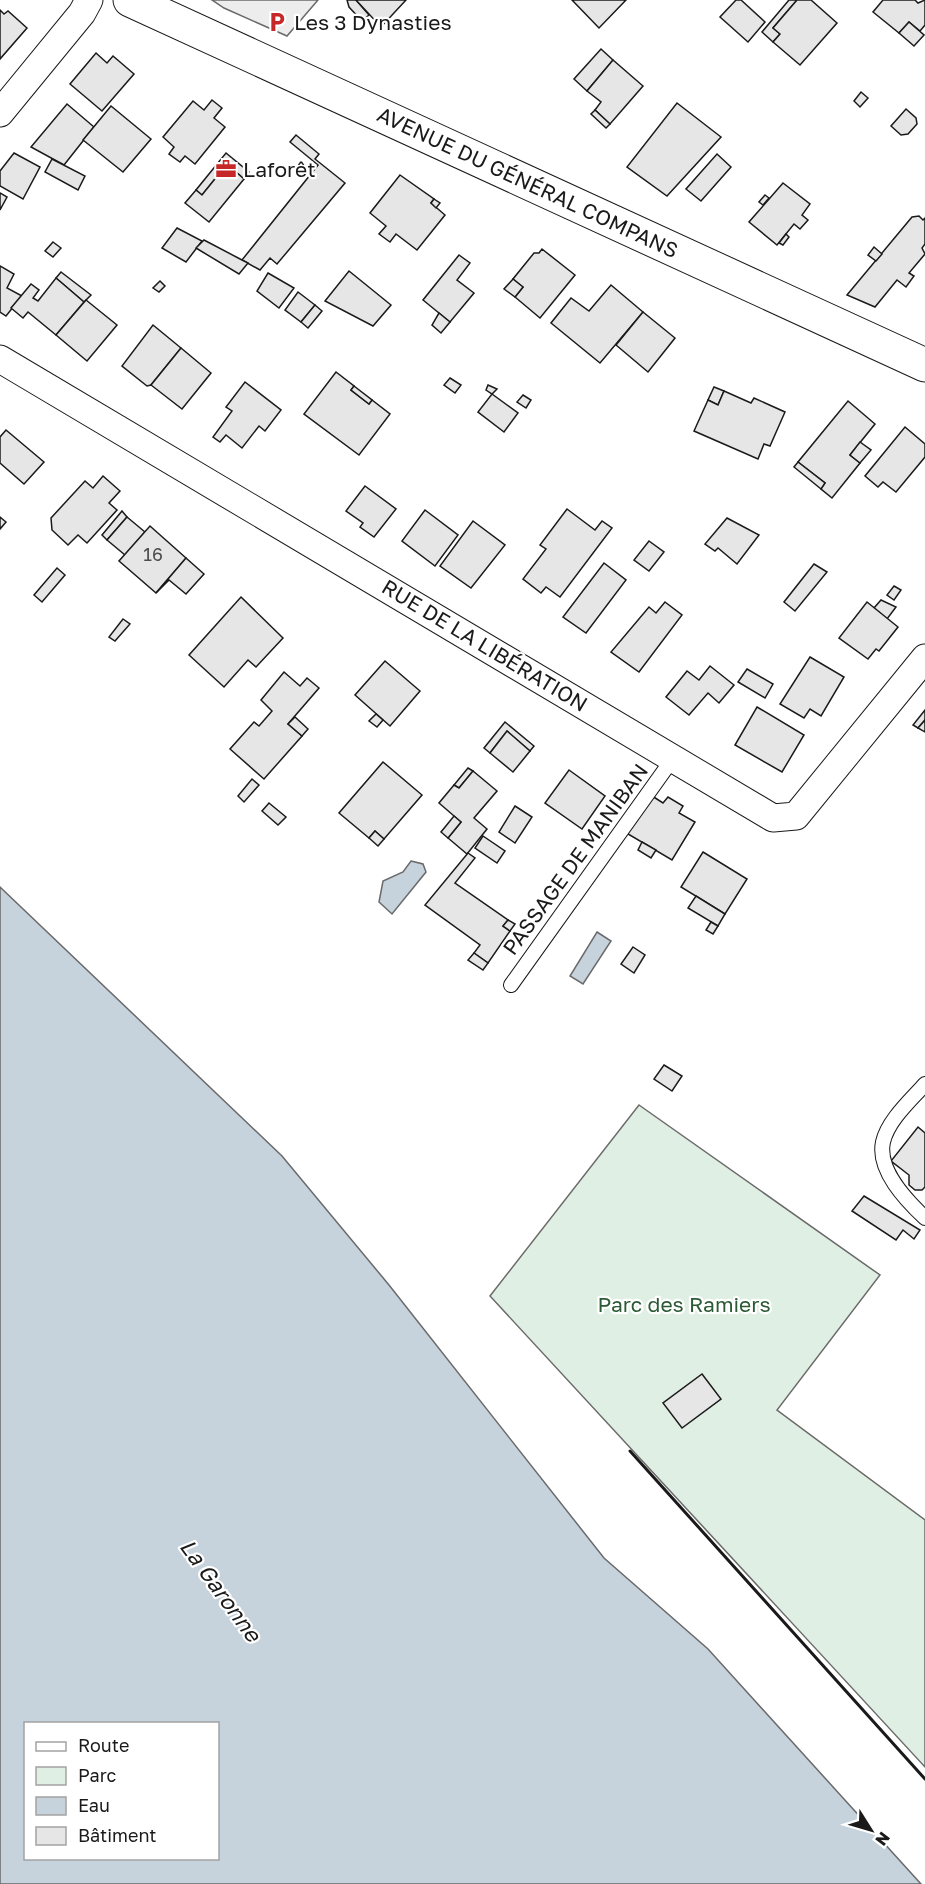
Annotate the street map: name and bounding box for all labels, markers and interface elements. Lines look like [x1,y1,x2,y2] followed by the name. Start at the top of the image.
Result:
[294,9,452,35] place label: Les 3 Dynasties
[265,10,289,34] parking icon: Les 3 Dynasties
[373,101,683,263] street label: AVENUE DU GÉNÉRAL COMPANS
[243,156,316,182] place label: Laforêt
[214,157,238,181] office icon: Laforêt
[143,543,163,565] house number: 16
[377,573,593,717] street label: RUE DE LA LIBÉRATION
[497,758,653,960] street label: PASSAGE DE MANIBAN
[597,1291,771,1317] park label: Parc des Ramiers
[175,1534,269,1648] water label: La Garonne
[24,1722,219,1860] legend
[78,1734,129,1756] text: Route
[78,1764,117,1786] text: Parc
[78,1794,110,1816] text: Eau
[841,1800,901,1860] north arrow
[78,1824,157,1846] text: Bâtiment
[871,1828,895,1850] text: N

